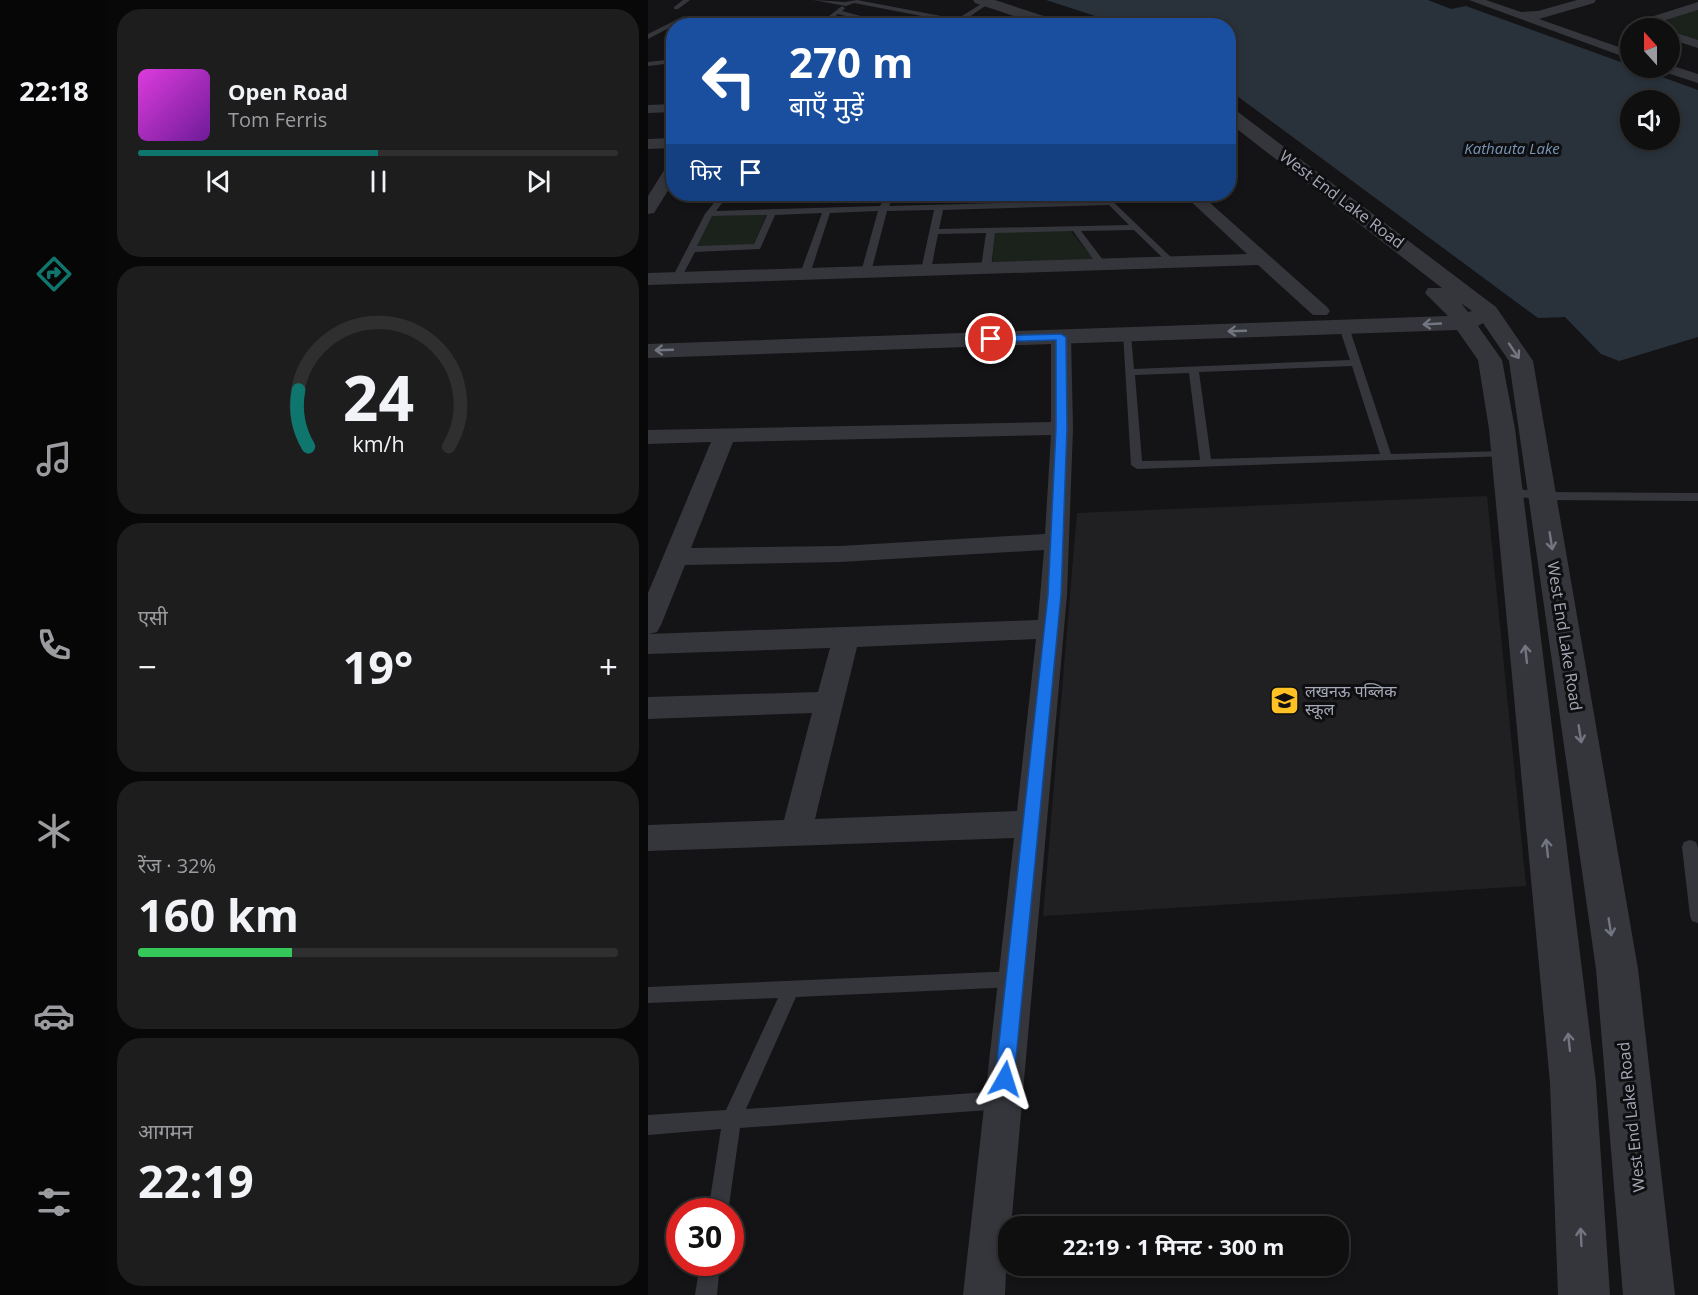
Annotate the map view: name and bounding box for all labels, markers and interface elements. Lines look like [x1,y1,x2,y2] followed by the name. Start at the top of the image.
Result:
[1620,18,1680,78] north arrow
[1620,18,1680,150] map controls
[789,33,913,90] text: 270 m
[690,42,768,120] icon: left
[19,72,89,109] text: 22:18
[228,76,348,106] text: Open Road
[789,87,864,124] text: बाएँ मुड़ें
[1620,90,1680,150] button: sound
[228,106,327,133] text: Tom Ferris
[1464,138,1560,158] water label: Kathauta Lake
[1275,145,1409,253] street label: West End Lake Road
[690,156,722,186] text: फिर
[734,156,767,189] icon: arrive
[202,165,235,198] icon: previous
[362,165,395,198] icon: pause
[522,165,555,198] icon: next
[33,253,75,295] icon: directions
[965,313,1016,364] pin
[1422,318,1442,329] one-way arrow
[974,322,1007,355] icon: arrive
[1227,325,1247,337] one-way arrow
[1508,342,1520,359] one-way arrow
[655,345,675,356] one-way arrow
[342,354,414,439] text: 24
[352,430,404,459] text: km/h
[33,438,75,480] icon: music
[1545,531,1556,551] one-way arrow
[1542,560,1588,712] street label: West End Lake Road
[138,604,168,631] text: एसी
[33,624,75,666] icon: phone
[343,636,413,697] text: 19°
[138,644,157,689] text: −
[599,644,618,689] text: +
[1521,645,1532,665] one-way arrow
[1305,680,1397,720] place label: लखनऊ पब्लिक स्कूल
[1268,684,1300,716] school or university icon: लखनऊ पब्लिक स्कूल
[1575,724,1586,743] one-way arrow
[33,810,75,852] icon: climate
[1542,839,1553,859] one-way arrow
[138,852,216,879] text: रेंज · 32%
[138,884,299,945] text: 160 km
[1605,916,1616,936] one-way arrow
[33,995,75,1037] icon: car
[1563,1033,1574,1052] one-way arrow
[1612,1041,1650,1193] street label: West End Lake Road
[973,1047,1037,1111] position arrow
[138,1118,193,1145] text: आगमन
[138,1150,254,1211] text: 22:19
[33,1181,75,1223] icon: filters
[666,1198,744,1276] speed limit sign: 30
[1575,1227,1586,1247] one-way arrow
[1063,1231,1284,1261] text: 22:19 · 1 मिनट · 300 m

